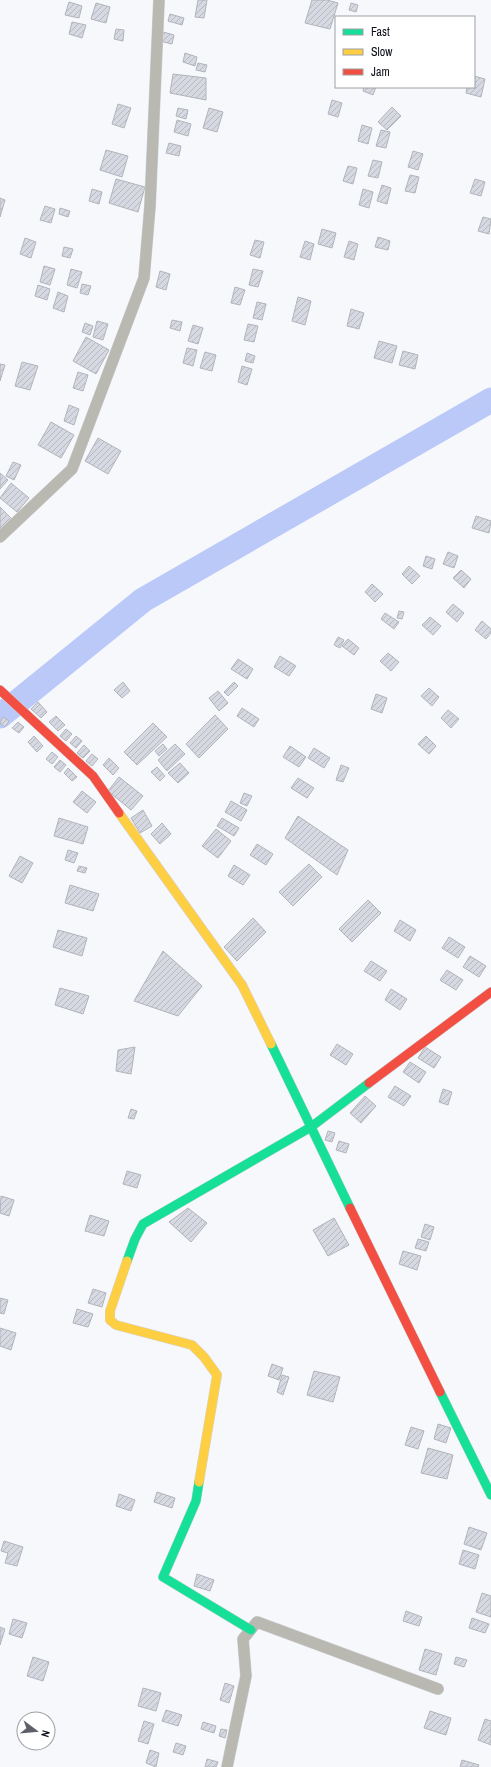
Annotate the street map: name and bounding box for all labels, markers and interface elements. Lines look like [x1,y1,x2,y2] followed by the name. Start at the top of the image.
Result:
[335,16,475,88] legend
[371,24,390,40] text: Fast
[371,44,393,60] text: Slow
[371,64,390,80] text: Jam
[16,1711,56,1751] north arrow
[38,1729,53,1739] text: N

